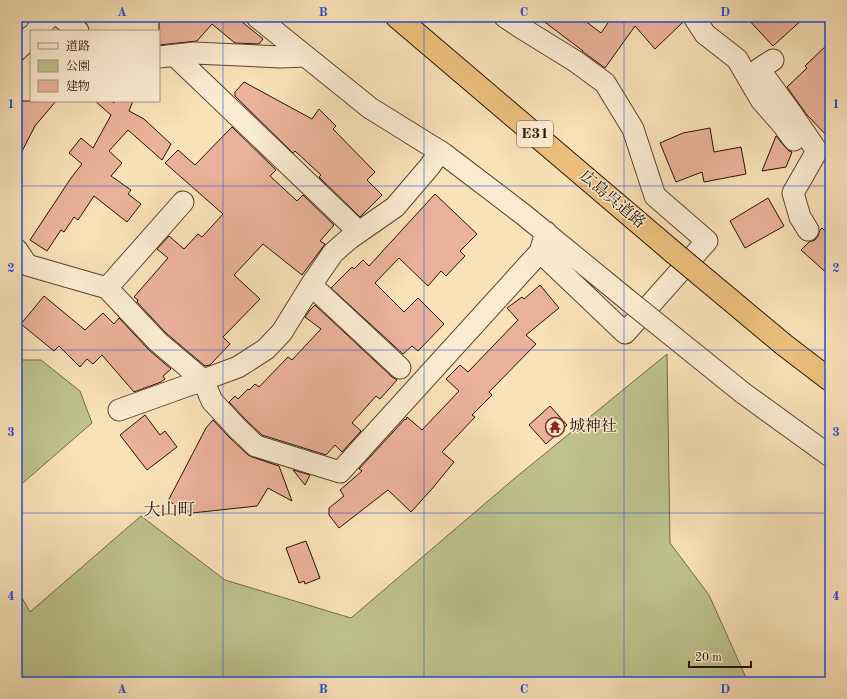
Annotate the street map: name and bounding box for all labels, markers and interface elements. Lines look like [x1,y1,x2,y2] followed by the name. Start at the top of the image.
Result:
[117,6,127,19] text: A
[318,6,328,19] text: B
[520,6,528,19] text: C
[720,6,730,19] text: D
[30,30,160,102] legend
[66,39,90,53] text: 道路
[66,60,90,73] text: 公園
[66,79,90,93] text: 建物
[7,98,15,111] text: 1
[832,98,840,111] text: 1
[517,121,553,147] road number: E31
[576,167,649,232] street label: 広島呉道路
[7,262,15,275] text: 2
[832,262,840,275] text: 2
[544,416,566,438] temple icon: 城神社
[569,417,617,435] place label: 城神社
[7,426,15,439] text: 3
[832,426,840,439] text: 3
[144,501,195,519] district label: 大山町
[7,590,15,603] text: 4
[832,590,840,603] text: 4
[689,643,751,669] scale bar
[695,652,722,664] text: 20 m
[117,683,127,696] text: A
[318,683,328,696] text: B
[520,683,528,696] text: C
[720,683,730,696] text: D

